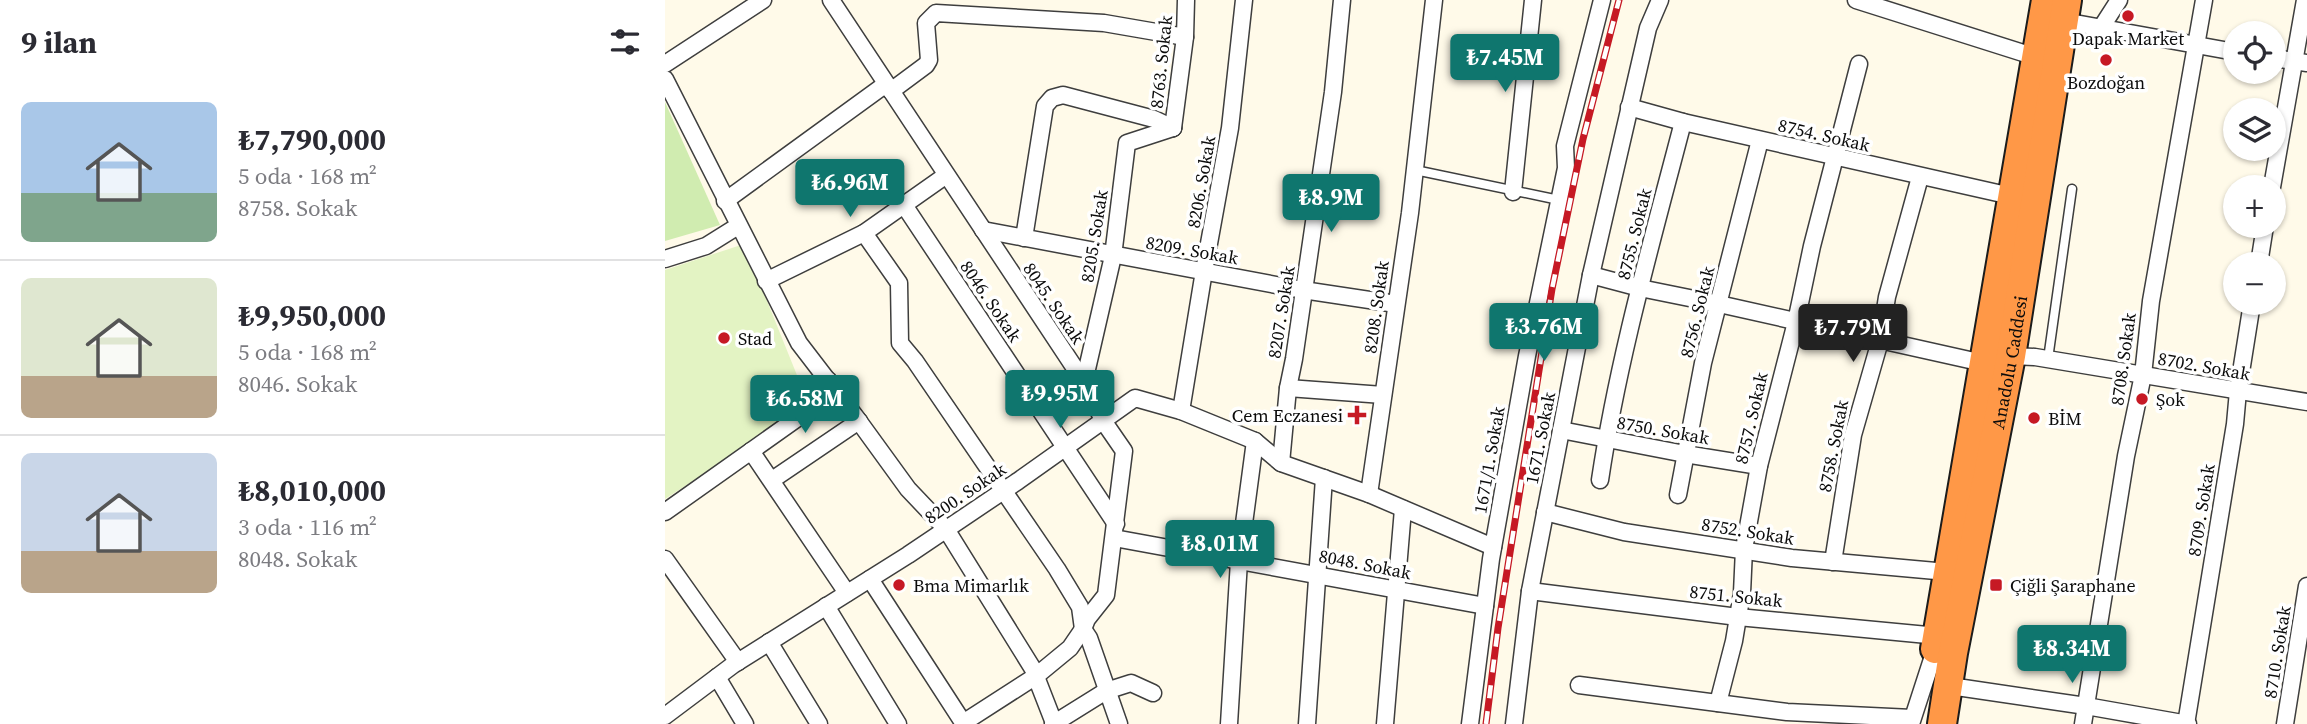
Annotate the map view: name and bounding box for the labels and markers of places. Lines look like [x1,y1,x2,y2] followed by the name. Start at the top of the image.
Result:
[2120,8,2136,24] marker: Dapak Market
[2072,26,2184,51] place label: Dapak Market
[1448,34,1562,94] pin: ₺7.45M
[2098,52,2114,68] marker: Bozdoğan
[2067,70,2145,95] place label: Bozdoğan
[793,160,907,219] pin: ₺6.96M
[1282,174,1380,234] pin: ₺8.9M
[1487,304,1601,363] pin: ₺3.76M
[1796,304,1910,364] pin: ₺7.79M
[738,326,772,351] place label: Stad
[716,330,732,346] marker: Stad
[1003,370,1117,430] pin: ₺9.95M
[748,376,862,435] pin: ₺6.58M
[2156,387,2185,412] place label: Şok
[2134,391,2150,407] marker: Şok
[1232,403,1343,428] place label: Cem Eczanesi
[2048,406,2082,431] place label: BİM
[1349,407,1365,423] marker: Cem Eczanesi
[2026,410,2042,426] marker: BİM
[1163,520,1277,580] pin: ₺8.01M
[913,573,1029,598] place label: Bma Mimarlık
[2010,573,2136,598] place label: Çiğli Şaraphane
[891,577,907,593] marker: Bma Mimarlık
[1988,577,2004,593] marker: Çiğli Şaraphane
[2015,626,2129,685] pin: ₺8.34M

